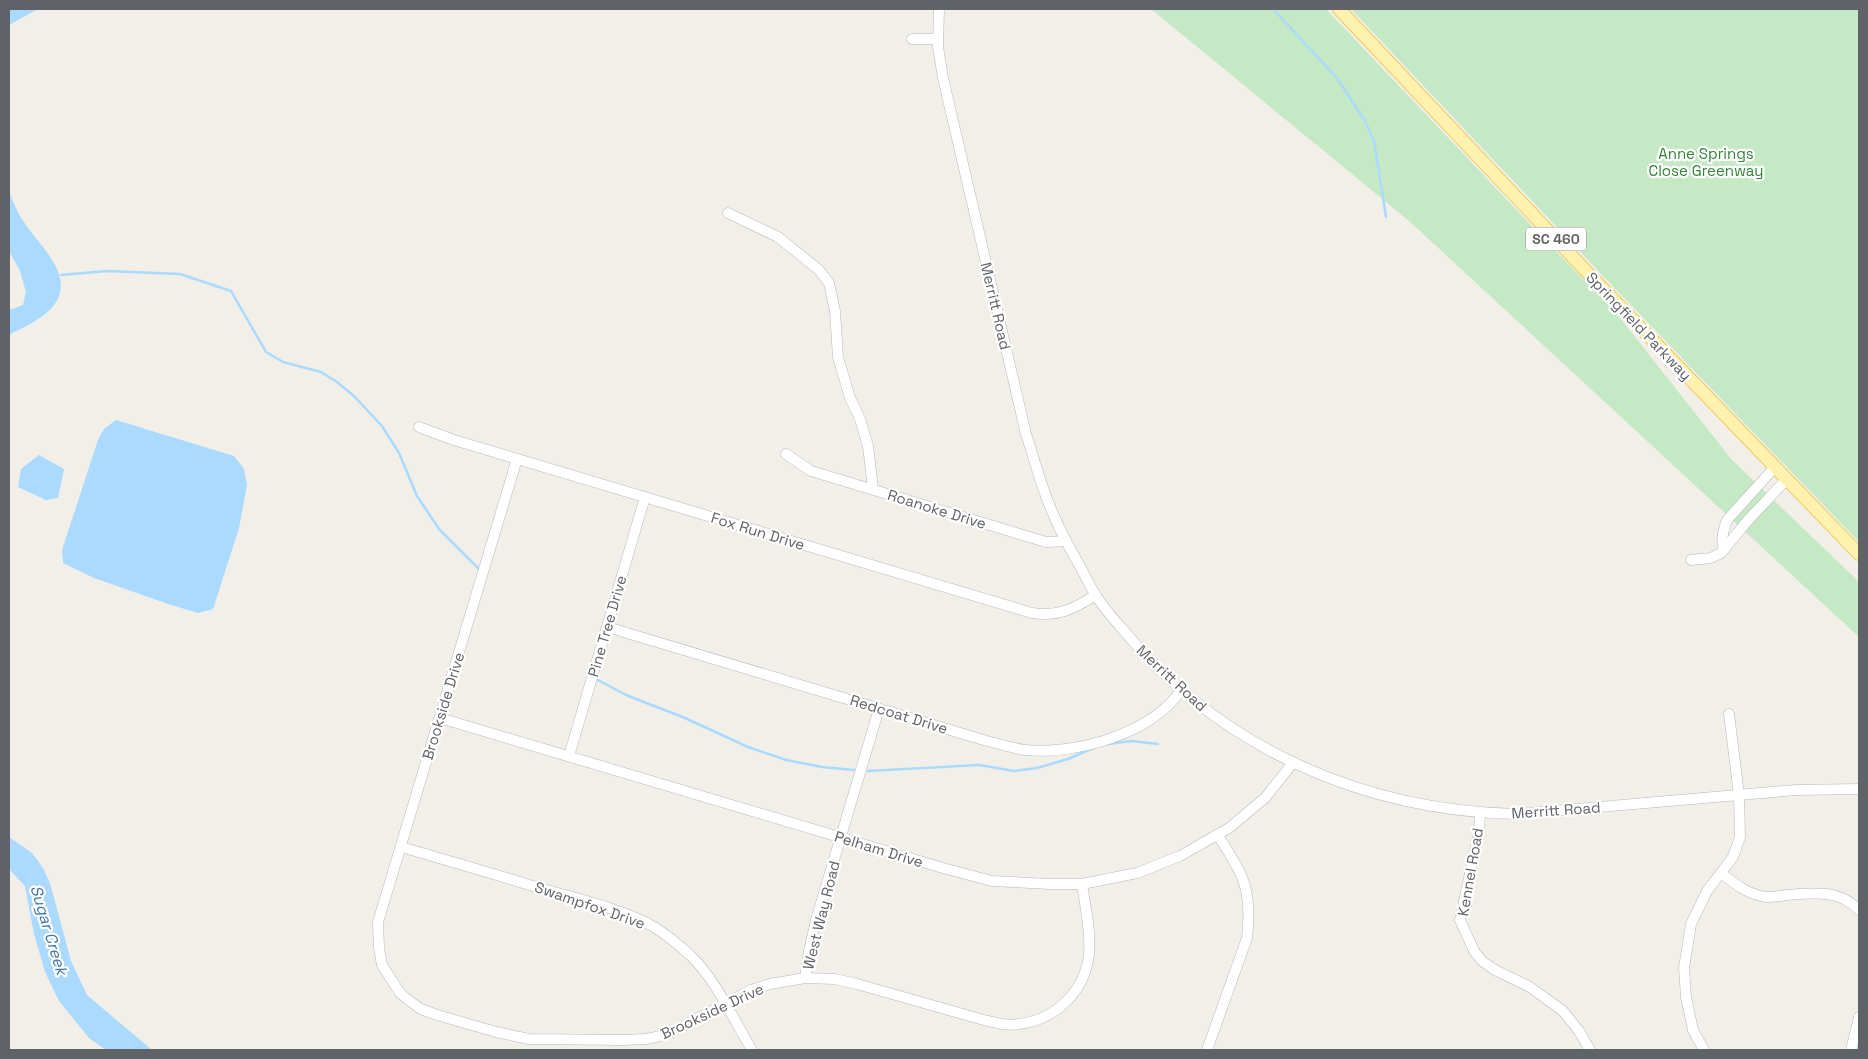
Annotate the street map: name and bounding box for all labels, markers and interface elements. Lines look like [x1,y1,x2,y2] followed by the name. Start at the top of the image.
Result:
[1649,144,1763,180] park label: Anne Springs Close Greenway
[1526,228,1586,250] road number: SC 460
[977,260,1015,352] street label: Merritt Road
[1582,268,1696,384] street label: Springfield Parkway
[885,485,989,533] street label: Roanoke Drive
[709,508,807,554] street label: Fox Run Drive
[583,573,631,679] street label: Pine Tree Drive
[1133,641,1211,715] street label: Merritt Road
[418,650,468,762] street label: Brookside Drive
[848,690,950,738] street label: Redcoat Drive
[1511,797,1601,823] street label: Merritt Road
[832,826,926,872] street label: Pelham Drive
[1453,826,1487,918] street label: Kennel Road
[798,859,844,971] street label: West Way Road
[532,877,648,933] street label: Swampfox Drive
[25,883,73,980] water label: Sugar Creek
[657,979,767,1043] street label: Brookside Drive

